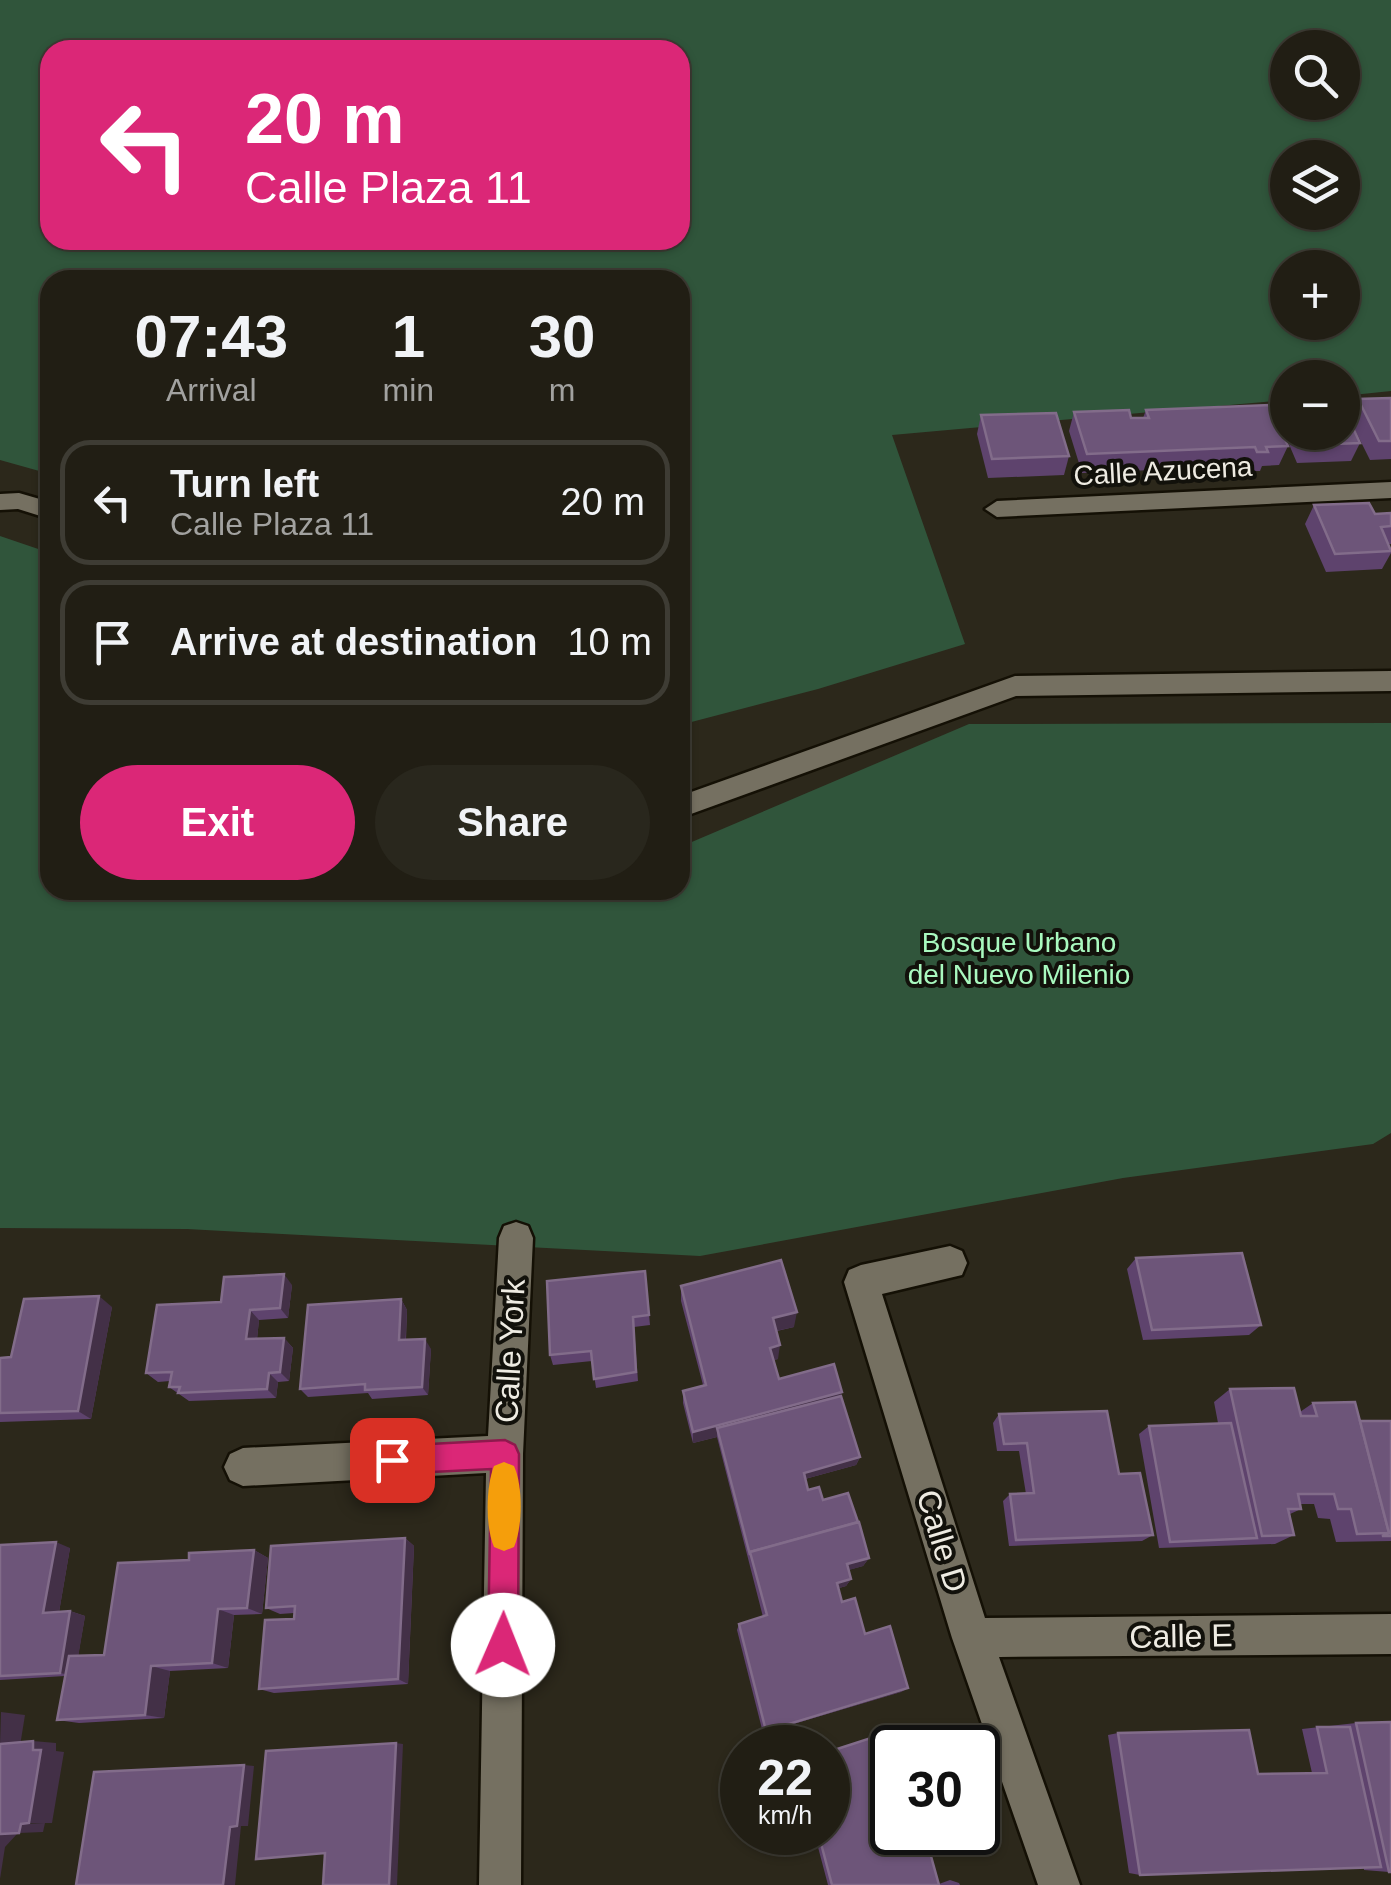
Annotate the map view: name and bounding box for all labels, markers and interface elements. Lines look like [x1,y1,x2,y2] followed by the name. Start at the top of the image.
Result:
[1270,30,1360,450] map controls
[1270,30,1360,120] button: search
[80,80,210,210] icon: left
[245,80,405,158] text: 20 m
[1270,140,1360,230] button: layers
[245,162,532,213] text: Calle Plaza 11
[1270,250,1360,340] button: +
[135,303,288,370] text: 07:43
[392,303,425,370] text: 1
[529,303,595,370] text: 30
[1270,360,1360,450] button: −
[166,372,257,408] text: Arrival
[383,372,434,408] text: min
[549,372,575,408] text: m
[1073,451,1254,491] street label: Calle Azucena
[170,463,319,505] text: Turn left
[85,475,140,530] icon: left
[561,481,645,523] text: 20 m
[170,506,374,542] text: Calle Plaza 11
[85,615,140,670] icon: arrive
[170,621,537,663] text: Arrive at destination
[567,621,652,663] text: 10 m
[80,765,355,880] button: Exit
[375,765,650,880] button: Share
[908,927,1130,990] park label: Bosque Urbano del Nuevo Milenio
[488,1277,532,1424] street label: Calle York
[350,1418,435,1503] pin
[365,1433,420,1488] icon: arrive
[909,1486,975,1596] street label: Calle D
[451,1593,555,1697] position arrow
[1129,1617,1233,1655] street label: Calle E
[870,1725,1000,1855] speed limit sign: 30
[757,1750,813,1806] text: 22
[758,1801,812,1829] text: km/h

